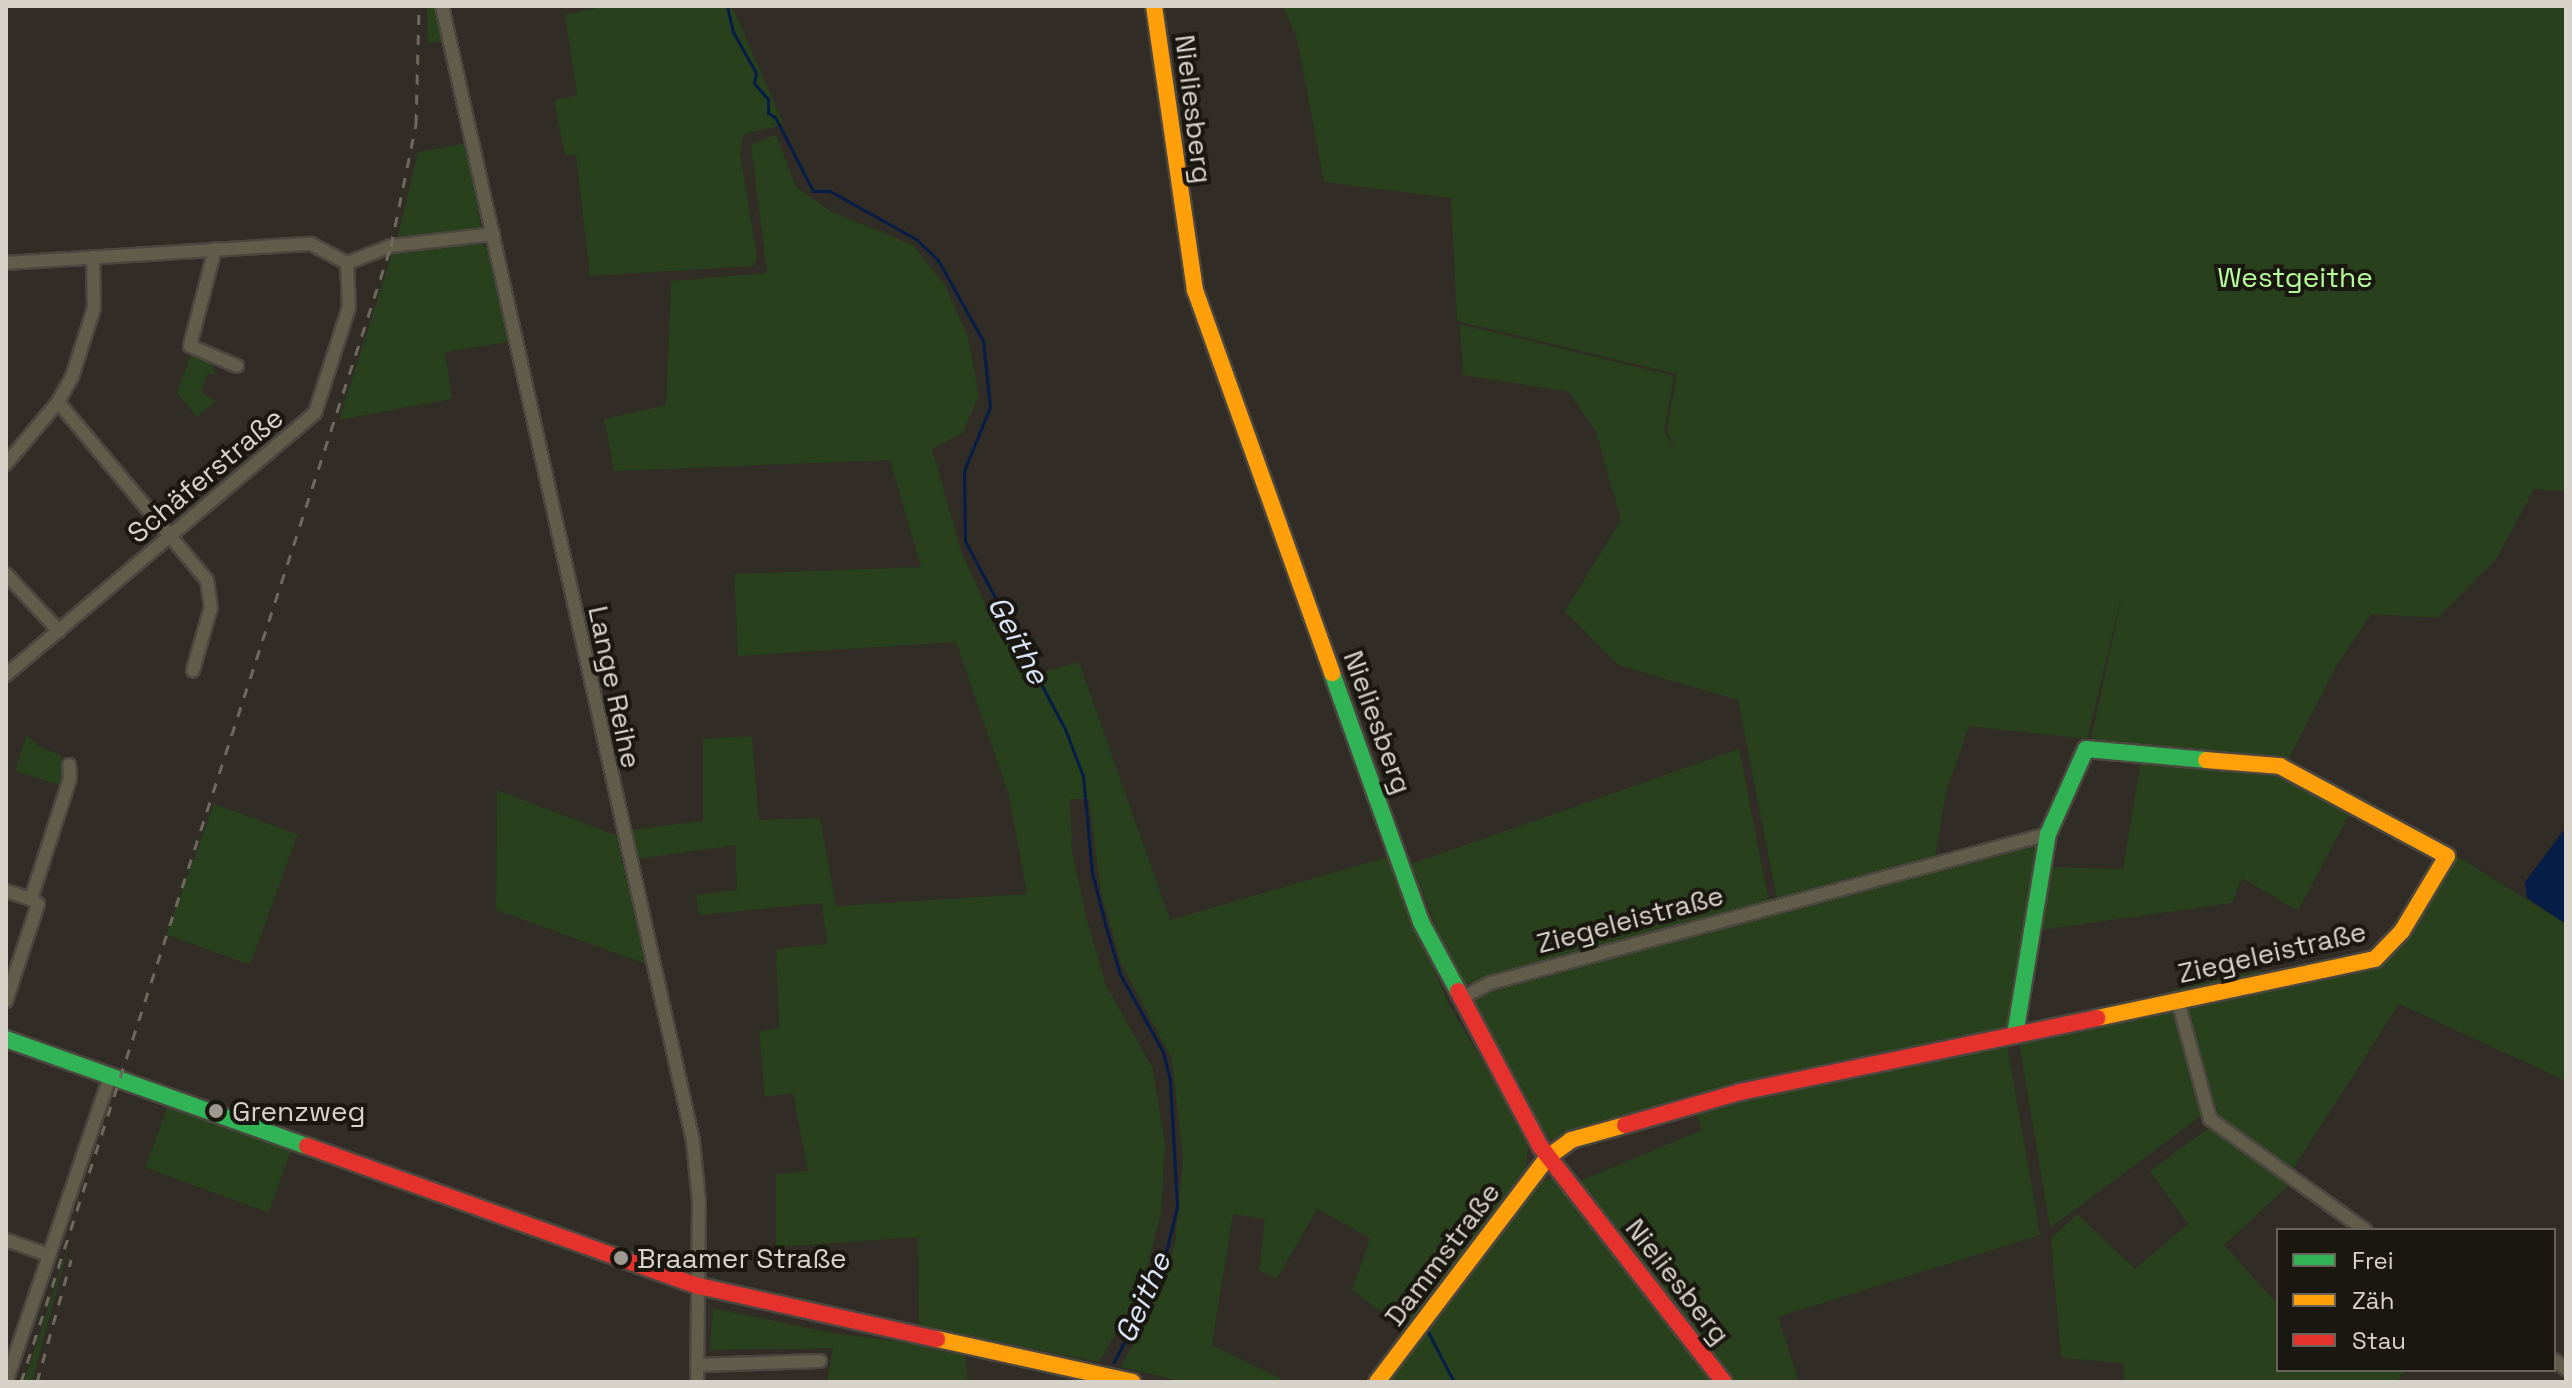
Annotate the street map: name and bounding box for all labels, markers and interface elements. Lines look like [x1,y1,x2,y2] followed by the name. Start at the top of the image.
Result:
[1168,33,1220,185] street label: Nieliesberg
[2217,260,2373,294] park label: Westgeithe
[120,400,290,550] street label: Schäferstraße
[980,590,1056,690] water label: Geithe
[581,603,649,771] street label: Lange Reihe
[1337,646,1419,798] street label: Nieliesberg
[1533,878,1727,960] street label: Ziegeleistraße
[2175,914,2369,990] street label: Ziegeleistraße
[232,1094,366,1128] place label: Grenzweg
[207,1102,225,1120] marker: Grenzweg
[1377,1176,1507,1332] street label: Dammstraße
[1619,1212,1737,1350] street label: Nieliesberg
[2276,1228,2556,1372] legend
[637,1241,847,1275] place label: Braamer Straße
[2352,1245,2394,1276] text: Frei
[1107,1247,1179,1349] water label: Geithe
[612,1249,630,1267] marker: Braamer Straße
[2352,1285,2394,1316] text: Zäh
[2352,1325,2406,1356] text: Stau

